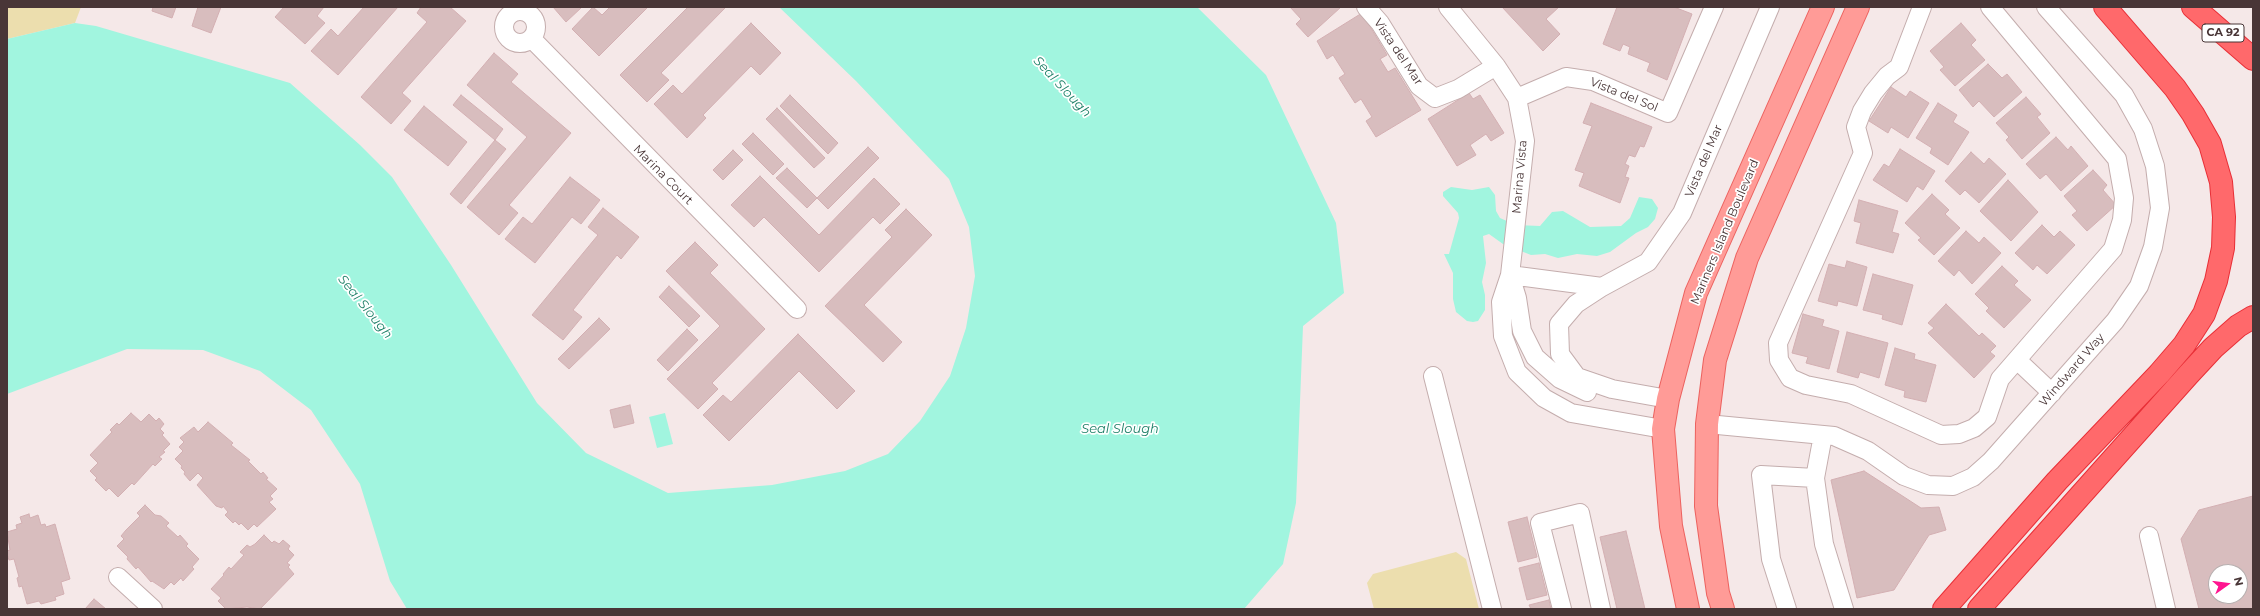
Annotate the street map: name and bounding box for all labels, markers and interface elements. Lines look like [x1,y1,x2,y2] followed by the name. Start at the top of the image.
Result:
[1370,16,1426,88] street label: Vista del Mar
[2202,24,2244,42] road number: CA 92
[1030,53,1094,121] water label: Seal Slough
[1588,75,1660,115] street label: Vista del Sol
[1682,123,1726,199] street label: Vista del Mar
[1510,140,1530,214] street label: Marina Vista
[630,142,696,208] street label: Marina Court
[1688,157,1762,307] street label: Mariners Island Boulevard
[335,272,395,342] water label: Seal Slough
[2036,331,2108,409] street label: Windward Way
[1081,421,1159,437] water label: Seal Slough
[2208,564,2248,604] north arrow
[2231,575,2247,587] text: N

